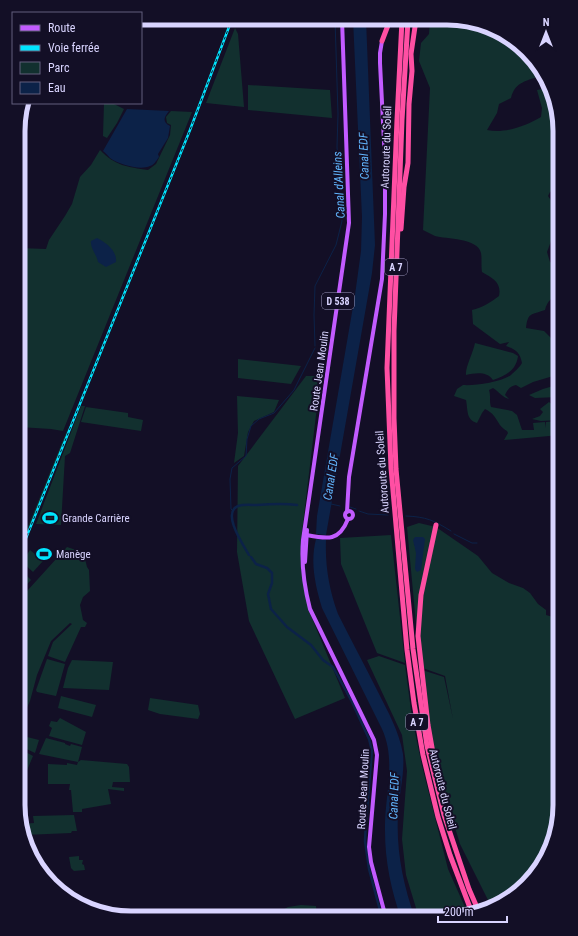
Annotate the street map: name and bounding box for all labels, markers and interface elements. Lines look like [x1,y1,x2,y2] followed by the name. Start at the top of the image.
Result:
[12,12,142,104] legend
[526,12,566,52] north arrow
[543,16,550,29] text: N
[48,21,76,35] text: Route
[48,41,100,55] text: Voie ferrée
[48,61,70,75] text: Parc
[48,81,66,95] text: Eau
[379,106,394,188] street label: Autoroute du Soleil
[356,131,372,180] water label: Canal EDF
[330,151,348,219] water label: Canal d'Alleins
[385,259,407,275] road number: A 7
[322,293,354,309] road number: D 538
[307,330,332,412] street label: Route Jean Moulin
[373,430,392,514] street label: Autoroute du Soleil
[320,451,342,501] water label: Canal EDF
[41,509,59,527] sports icon: Grande Carrière
[62,512,130,525] place label: Grande Carrière
[35,545,53,563] sports icon: Manège
[56,548,91,561] place label: Manège
[406,714,428,730] road number: A 7
[355,748,372,830] street label: Route Jean Moulin
[426,748,459,831] street label: Autoroute du Soleil
[386,771,402,820] water label: Canal EDF
[438,898,507,924] scale bar
[444,905,474,919] text: 200 m

